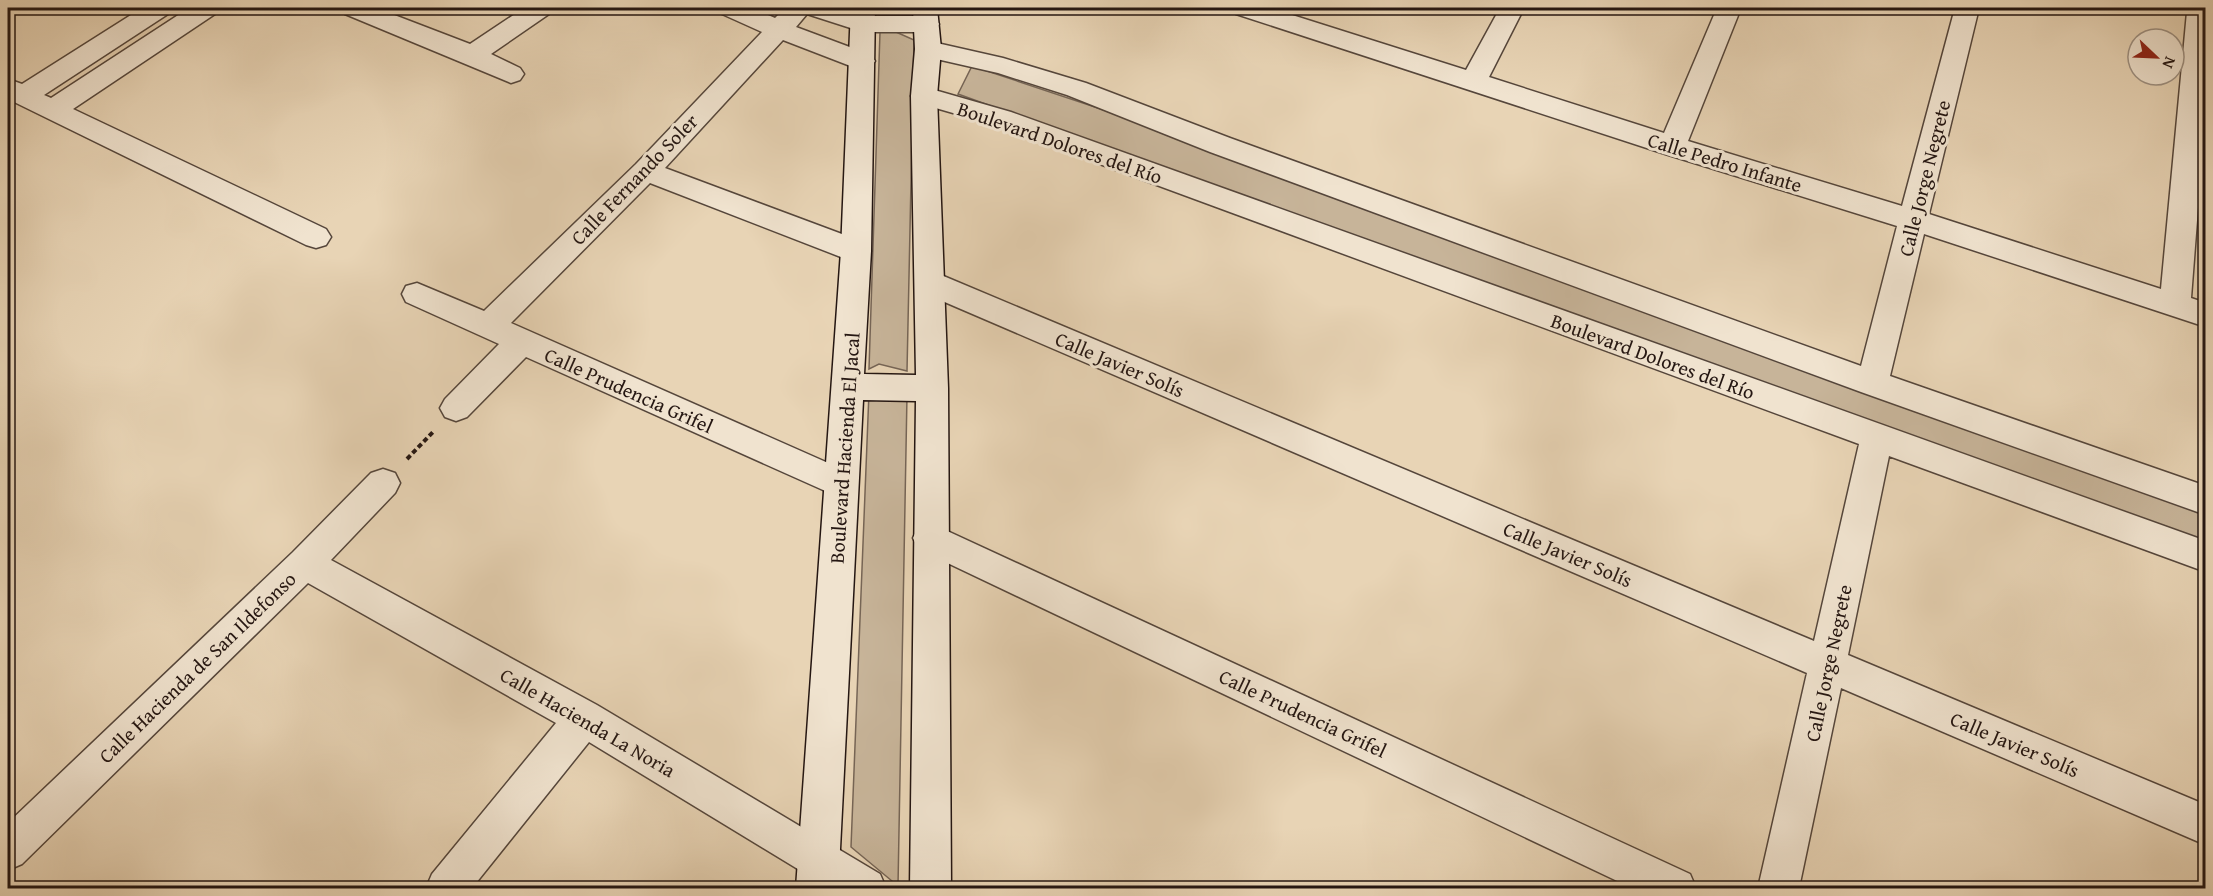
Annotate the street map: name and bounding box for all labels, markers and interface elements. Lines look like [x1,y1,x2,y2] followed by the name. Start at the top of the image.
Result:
[2126,27,2186,87] north arrow
[2157,53,2183,73] text: N
[954,93,1166,191] street label: Boulevard Dolores del Río
[1891,97,1957,259] street label: Calle Jorge Negrete
[564,107,704,251] street label: Calle Fernando Soler
[1644,125,1806,199] street label: Calle Pedro Infante
[1547,306,1759,406] street label: Boulevard Dolores del Río
[1051,324,1189,404] street label: Calle Javier Solís
[821,331,867,565] street label: Boulevard Hacienda El Jacal
[540,340,718,440] street label: Calle Prudencia Grifel
[1499,514,1637,594] street label: Calle Javier Solís
[92,565,302,769] street label: Calle Hacienda de San Ildefonso
[1797,582,1859,744] street label: Calle Jorge Negrete
[495,660,681,784] street label: Calle Hacienda La Noria
[1214,661,1392,765] street label: Calle Prudencia Grifel
[1946,704,2084,784] street label: Calle Javier Solís

